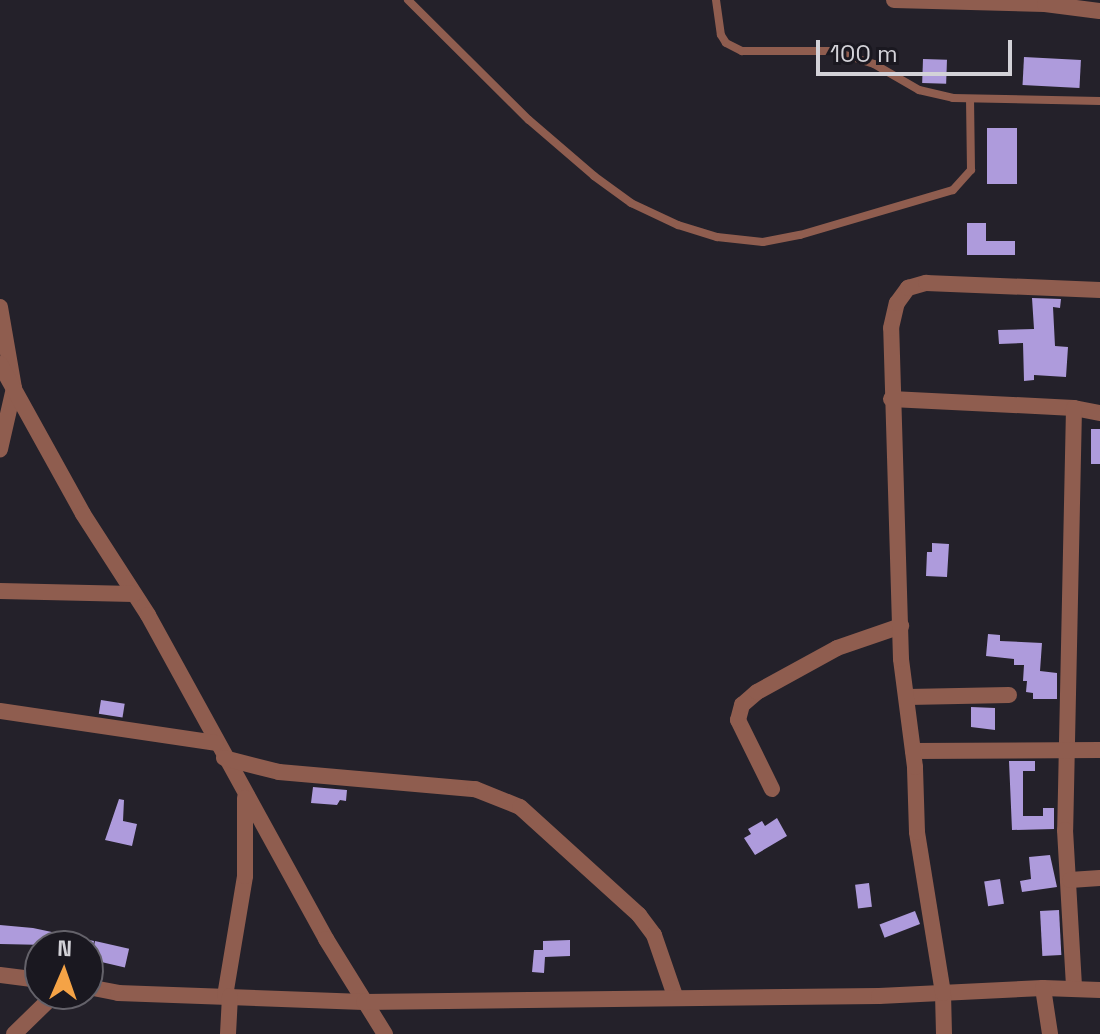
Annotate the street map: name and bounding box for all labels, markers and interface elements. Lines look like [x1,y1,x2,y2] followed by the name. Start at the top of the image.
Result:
[820,24,1016,74] scale bar
[830,38,898,69] text: 100 m
[24,930,104,1010] north arrow
[57,934,73,962] text: N

